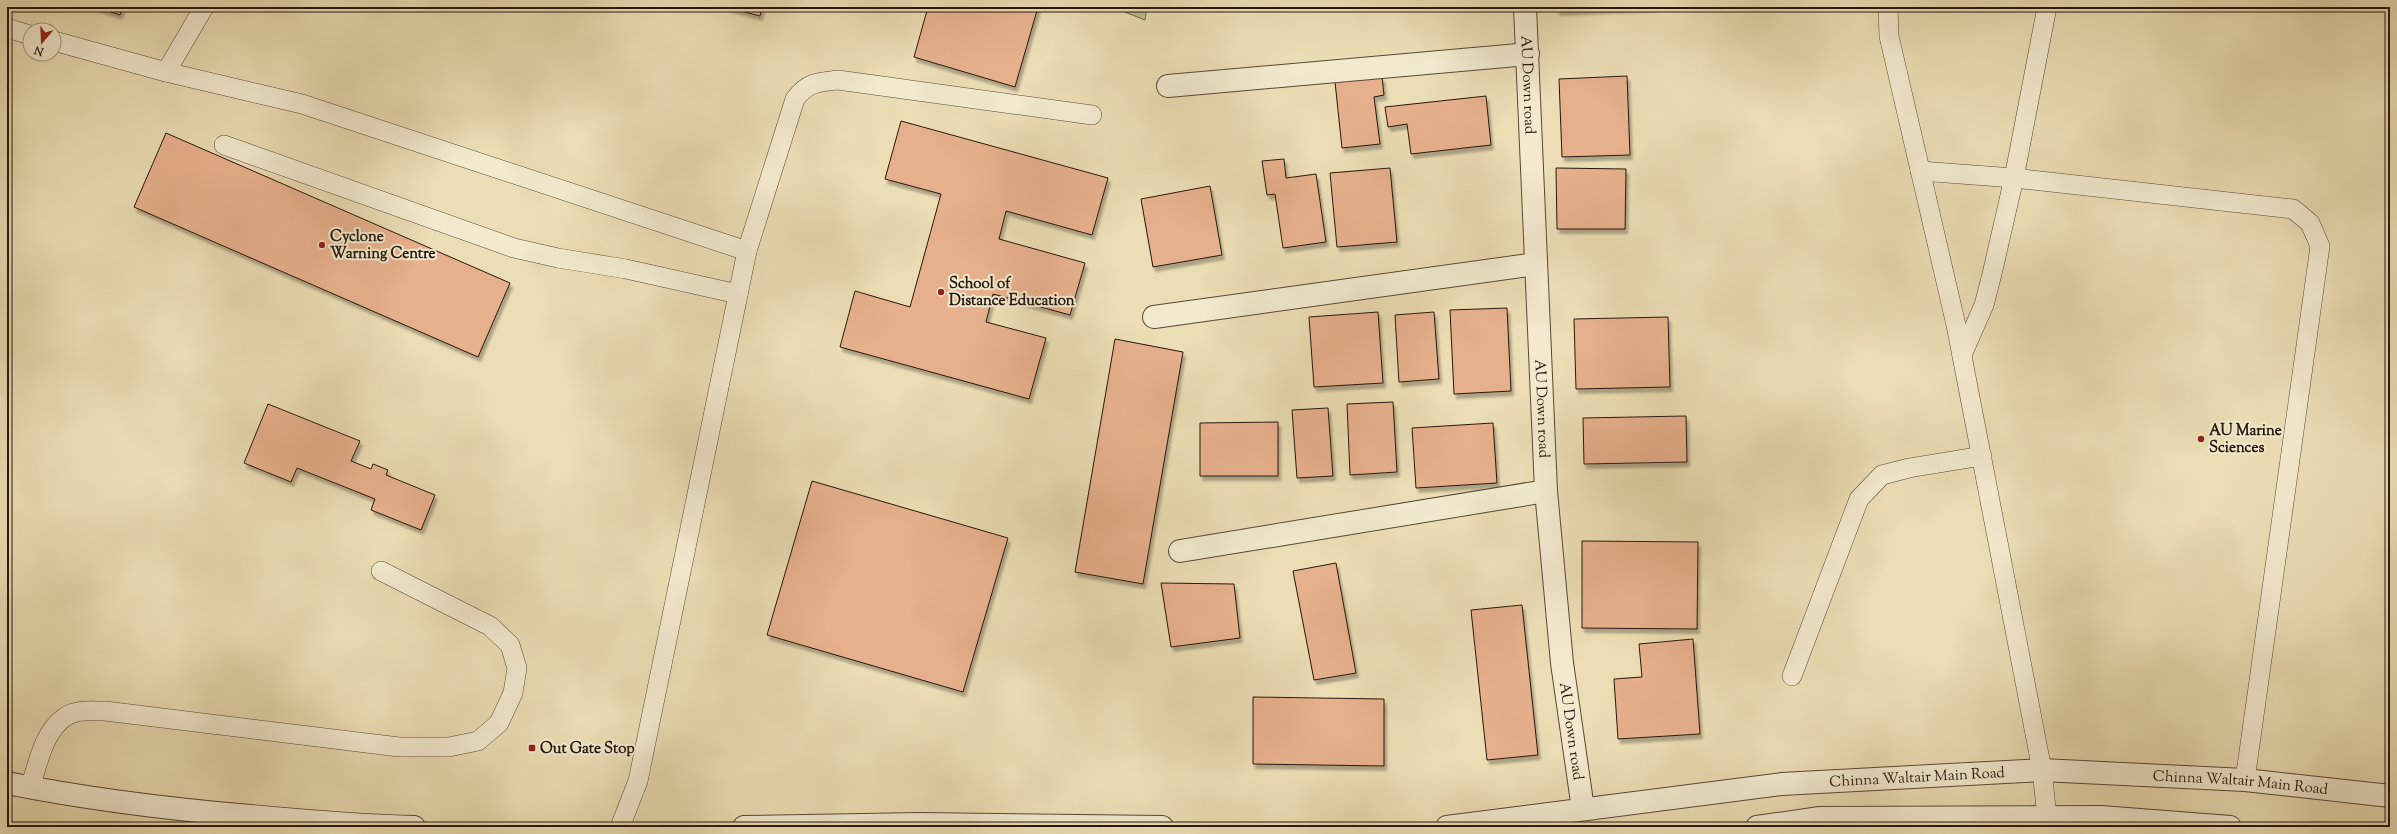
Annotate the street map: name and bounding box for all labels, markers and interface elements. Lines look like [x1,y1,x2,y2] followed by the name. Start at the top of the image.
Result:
[22,22,62,62] north arrow
[1514,35,1540,135] street label: AU Down road
[32,41,47,60] text: N
[330,227,436,265] place label: Cyclone Warning Centre
[317,240,327,250] marker: Cyclone Warning Centre
[949,274,1075,312] place label: School of Distance Education
[936,287,946,297] marker: School of Distance Education
[1528,359,1554,459] street label: AU Down road
[2209,421,2282,459] place label: AU Marine Sciences
[2196,434,2206,444] marker: AU Marine Sciences
[1553,681,1588,782] street label: AU Down road
[540,739,635,760] place label: Out Gate Stop
[527,743,537,753] marker: Out Gate Stop
[1829,763,2006,793] street label: Chinna Waltair Main Road
[2152,766,2329,801] street label: Chinna Waltair Main Road

